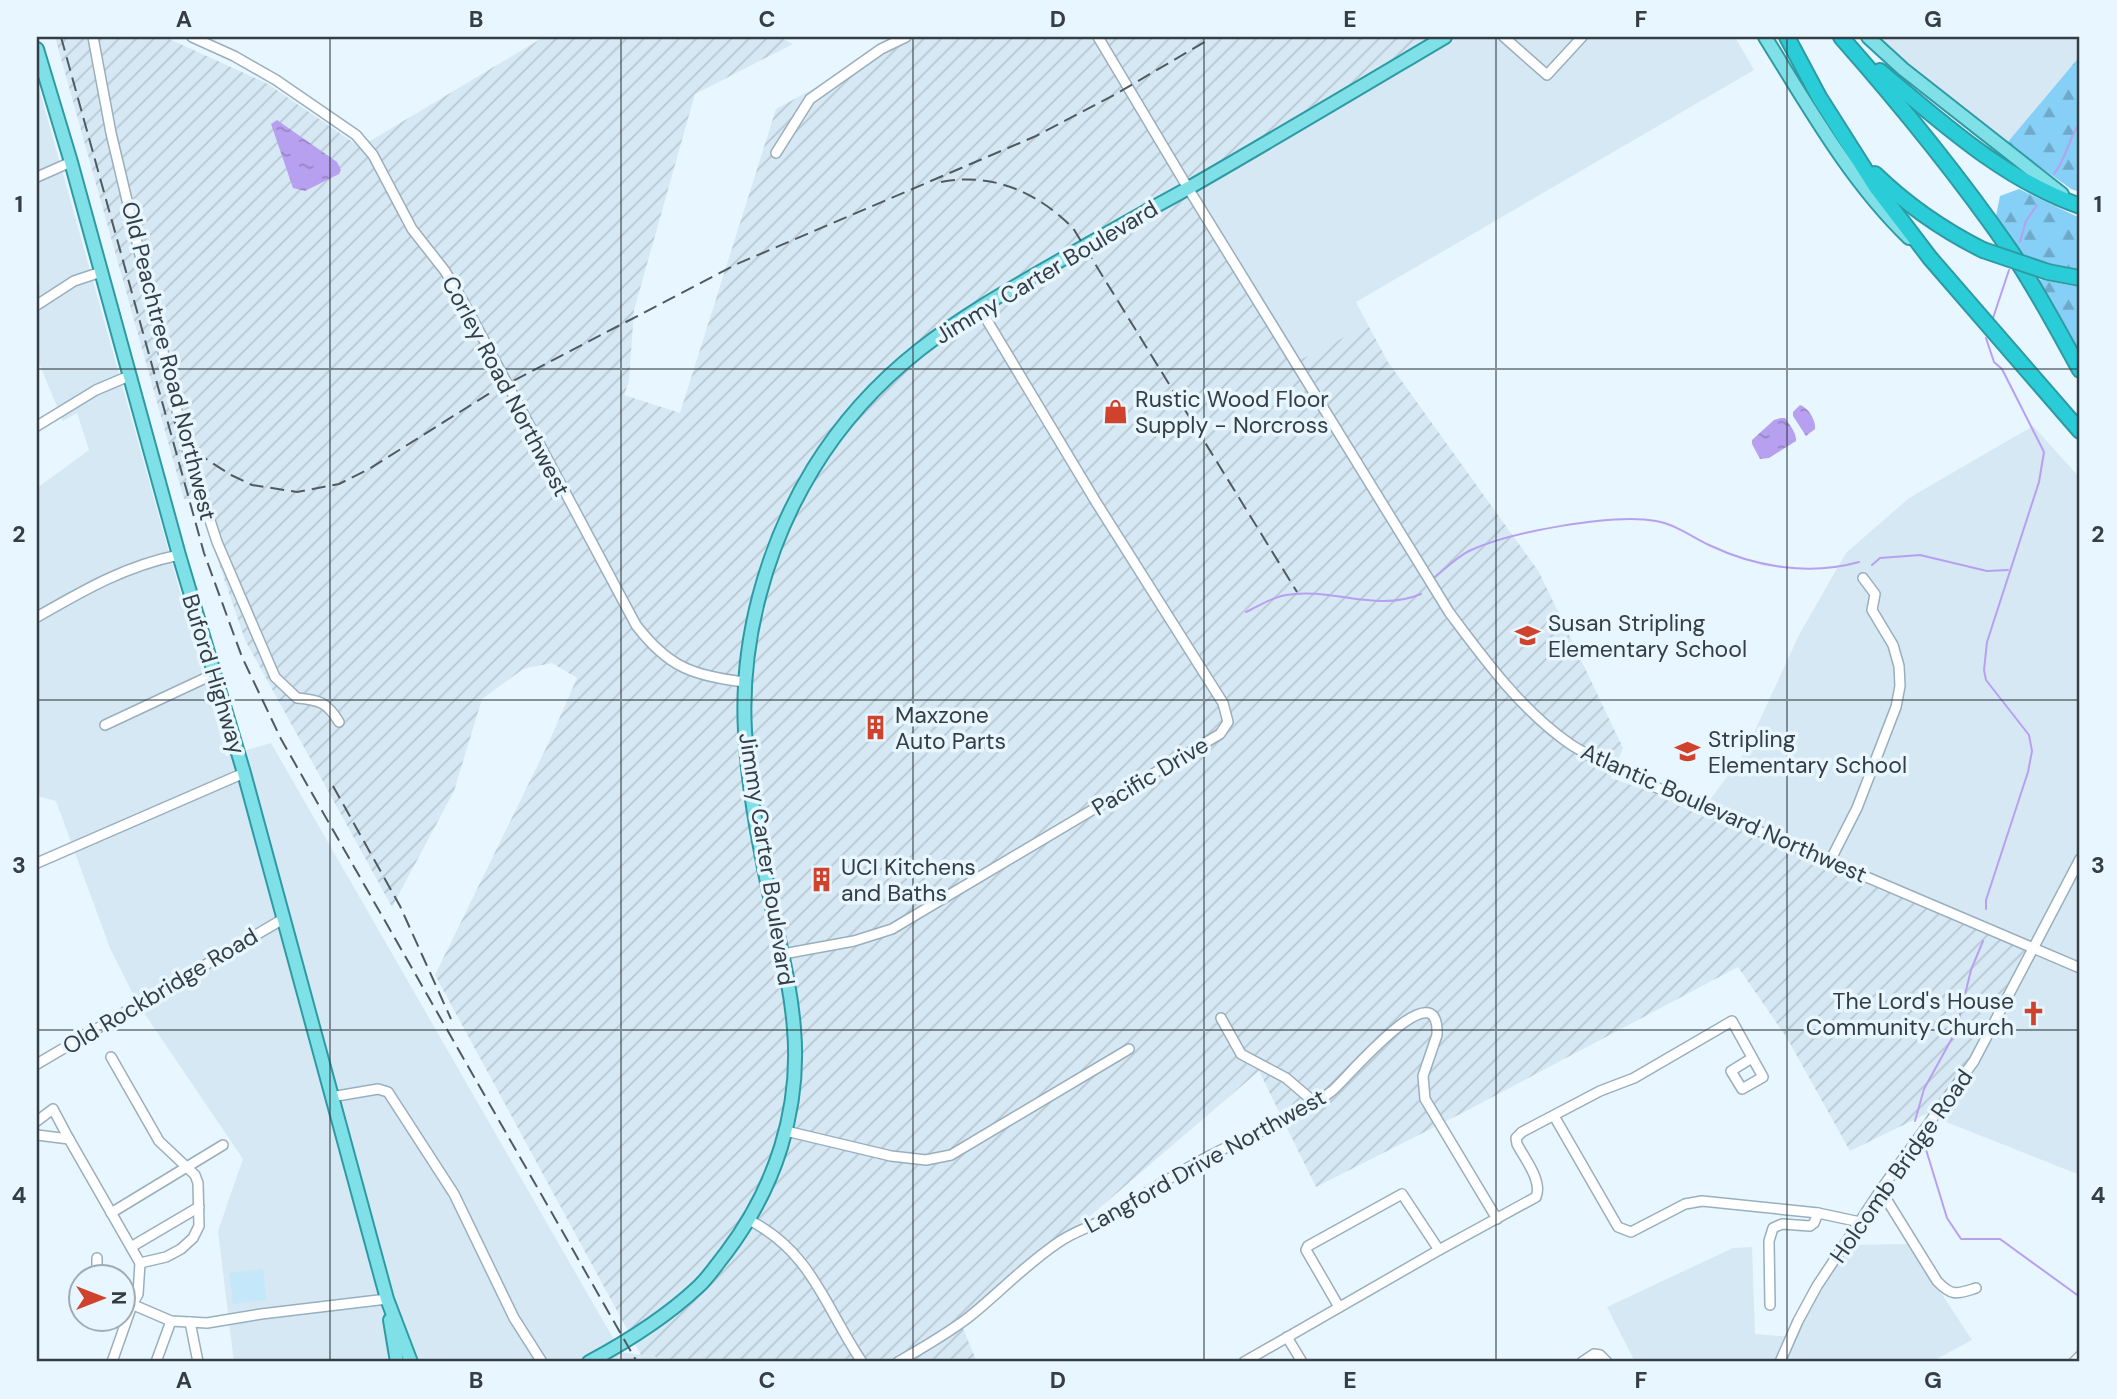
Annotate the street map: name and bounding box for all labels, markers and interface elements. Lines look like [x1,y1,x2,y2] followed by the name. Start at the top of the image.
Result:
[176,4,192,34] text: A
[469,4,483,34] text: B
[759,4,775,34] text: C
[1050,4,1066,34] text: D
[1343,4,1357,34] text: E
[1635,4,1648,34] text: F
[1924,4,1942,34] text: G
[15,189,23,219] text: 1
[2094,189,2102,219] text: 1
[929,193,1163,351] street label: Jimmy Carter Boulevard
[115,198,223,524] street label: Old Peachtree Road Northwest
[435,271,577,501] street label: Corley Road Northwest
[1135,384,1329,440] place label: Rustic Wood Floor Supply - Norcross
[1101,398,1129,426] shop icon: Rustic Wood Floor Supply - Norcross
[12,519,26,549] text: 2
[2091,519,2105,549] text: 2
[175,590,253,758] street label: Buford Highway
[1548,608,1747,664] place label: Susan Stripling Elementary School
[1514,622,1542,650] school or university icon: Susan Stripling Elementary School
[895,700,1006,756] place label: Maxzone Auto Parts
[861,714,889,742] building icon: Maxzone Auto Parts
[1708,724,1907,780] place label: Stripling Elementary School
[1086,729,1214,823] street label: Pacific Drive
[732,730,802,988] street label: Jimmy Carter Boulevard
[1576,736,1872,890] street label: Atlantic Boulevard Northwest
[1674,738,1702,766] school or university icon: Stripling Elementary School
[12,850,26,880] text: 3
[2091,850,2105,880] text: 3
[841,852,976,908] place label: UCI Kitchens and Baths
[807,866,835,894] building icon: UCI Kitchens and Baths
[57,921,263,1061] street label: Old Rockbridge Road
[1806,986,2014,1042] place label: The Lord's House Community Church
[2020,1000,2048,1028] church icon: The Lord's House Community Church
[1823,1063,1979,1269] street label: Holcomb Bridge Road
[1079,1082,1331,1240] street label: Langford Drive Northwest
[12,1180,27,1210] text: 4
[2091,1180,2106,1210] text: 4
[66,1262,136,1332] north arrow
[106,1291,131,1305] text: N
[176,1365,192,1395] text: A
[469,1365,483,1395] text: B
[759,1365,775,1395] text: C
[1050,1365,1066,1395] text: D
[1343,1365,1357,1395] text: E
[1635,1365,1648,1395] text: F
[1924,1365,1942,1395] text: G

